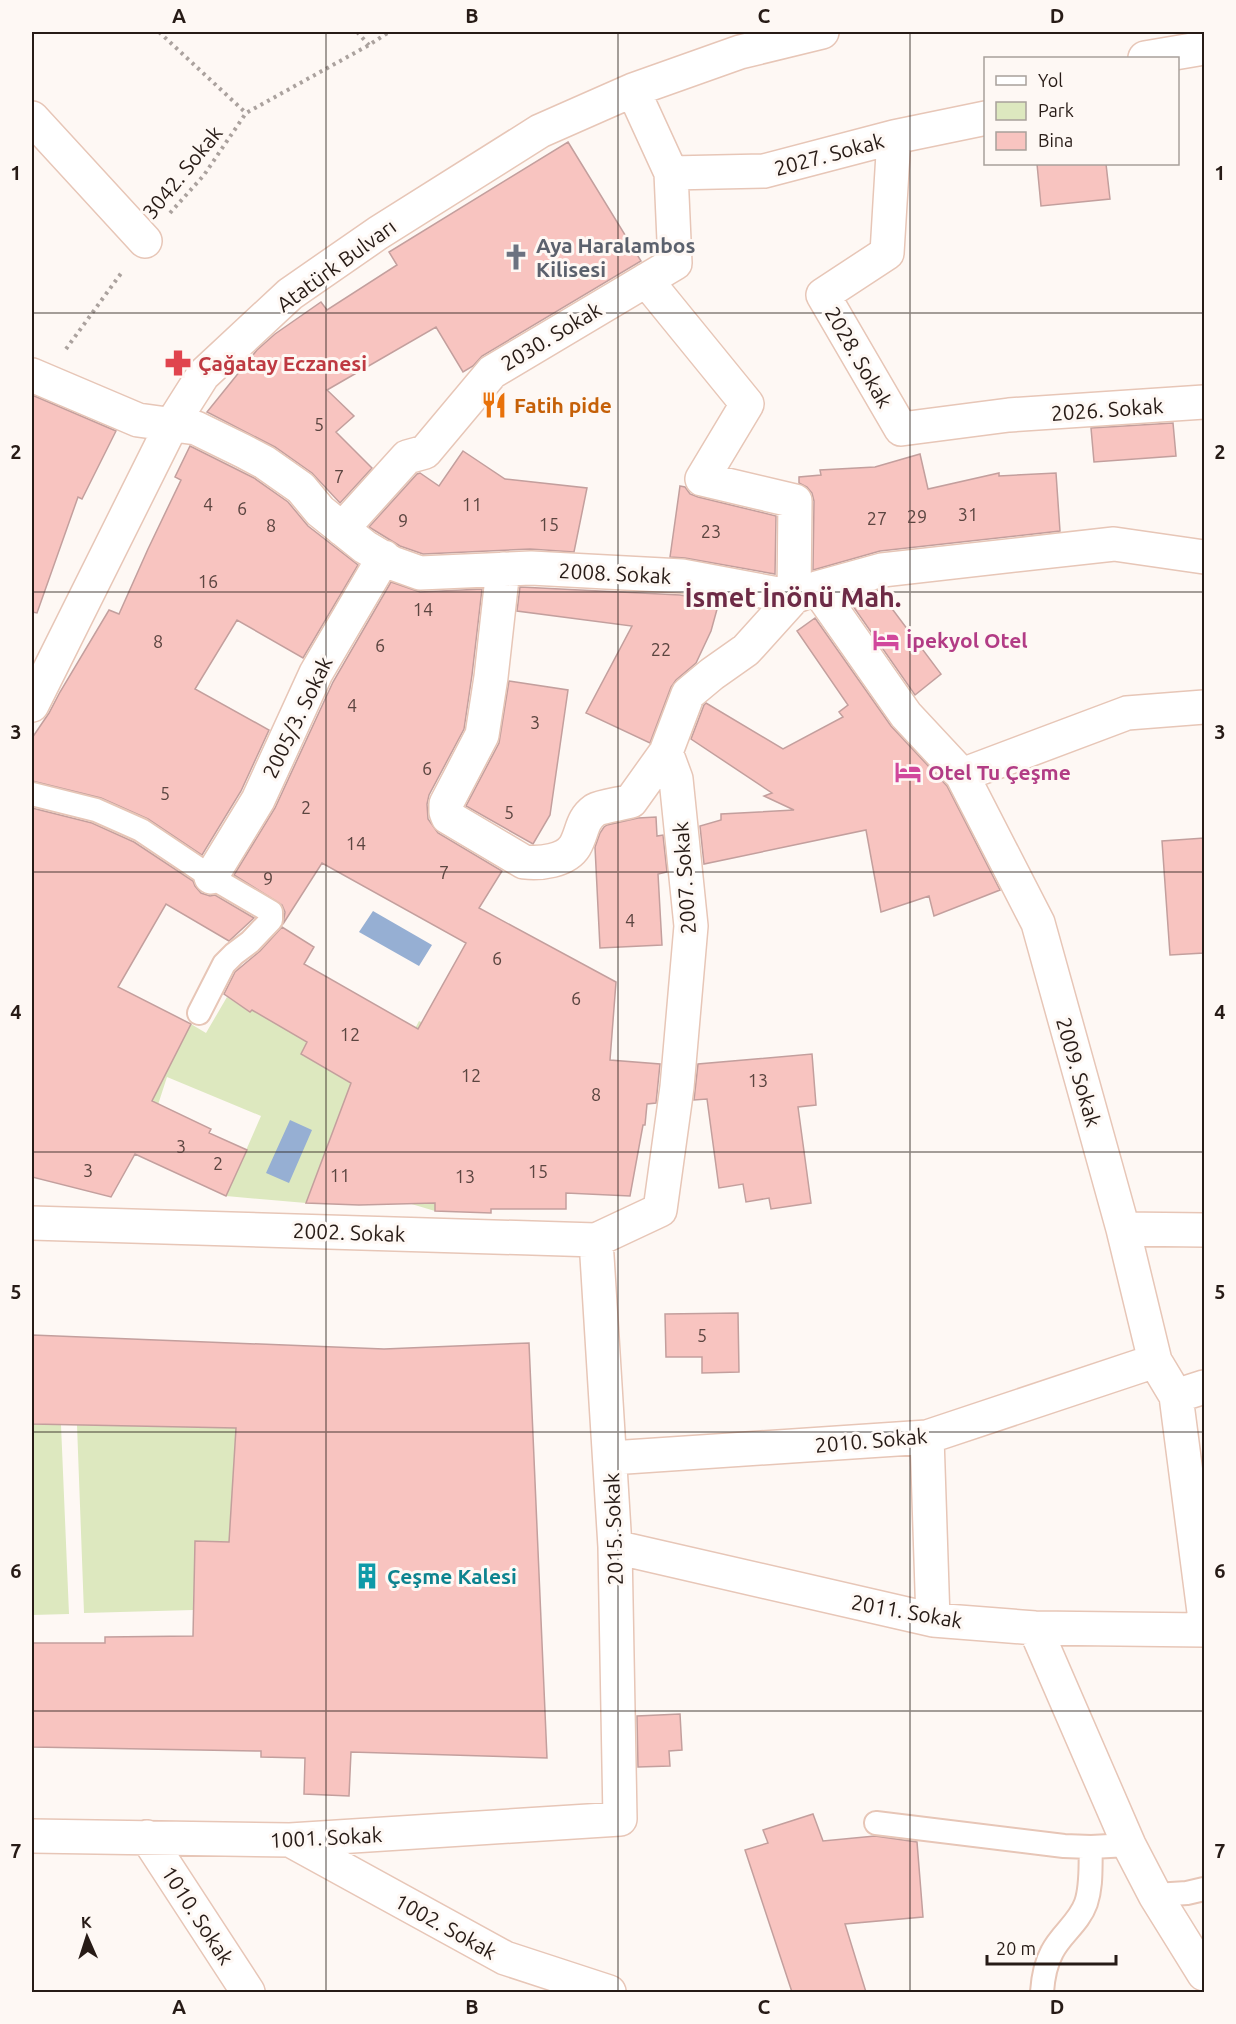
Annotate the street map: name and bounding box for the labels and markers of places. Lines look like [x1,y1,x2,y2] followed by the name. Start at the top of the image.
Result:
[536,233,695,281] place label: Aya Haralambos Kilisesi
[501,242,531,272] church icon: Aya Haralambos Kilisesi
[163,348,193,378] pharmacy icon: Çağatay Eczanesi
[198,351,367,375] place label: Çağatay Eczanesi
[479,390,509,420] restaurant icon: Fatih pide
[514,393,612,417] place label: Fatih pide
[871,625,901,655] hotel icon: İpekyol Otel
[906,628,1028,652] place label: İpekyol Otel
[893,757,923,787] hotel icon: Otel Tu Çeşme
[928,760,1071,784] place label: Otel Tu Çeşme
[352,1561,382,1591] building icon: Çeşme Kalesi
[387,1564,517,1588] place label: Çeşme Kalesi

